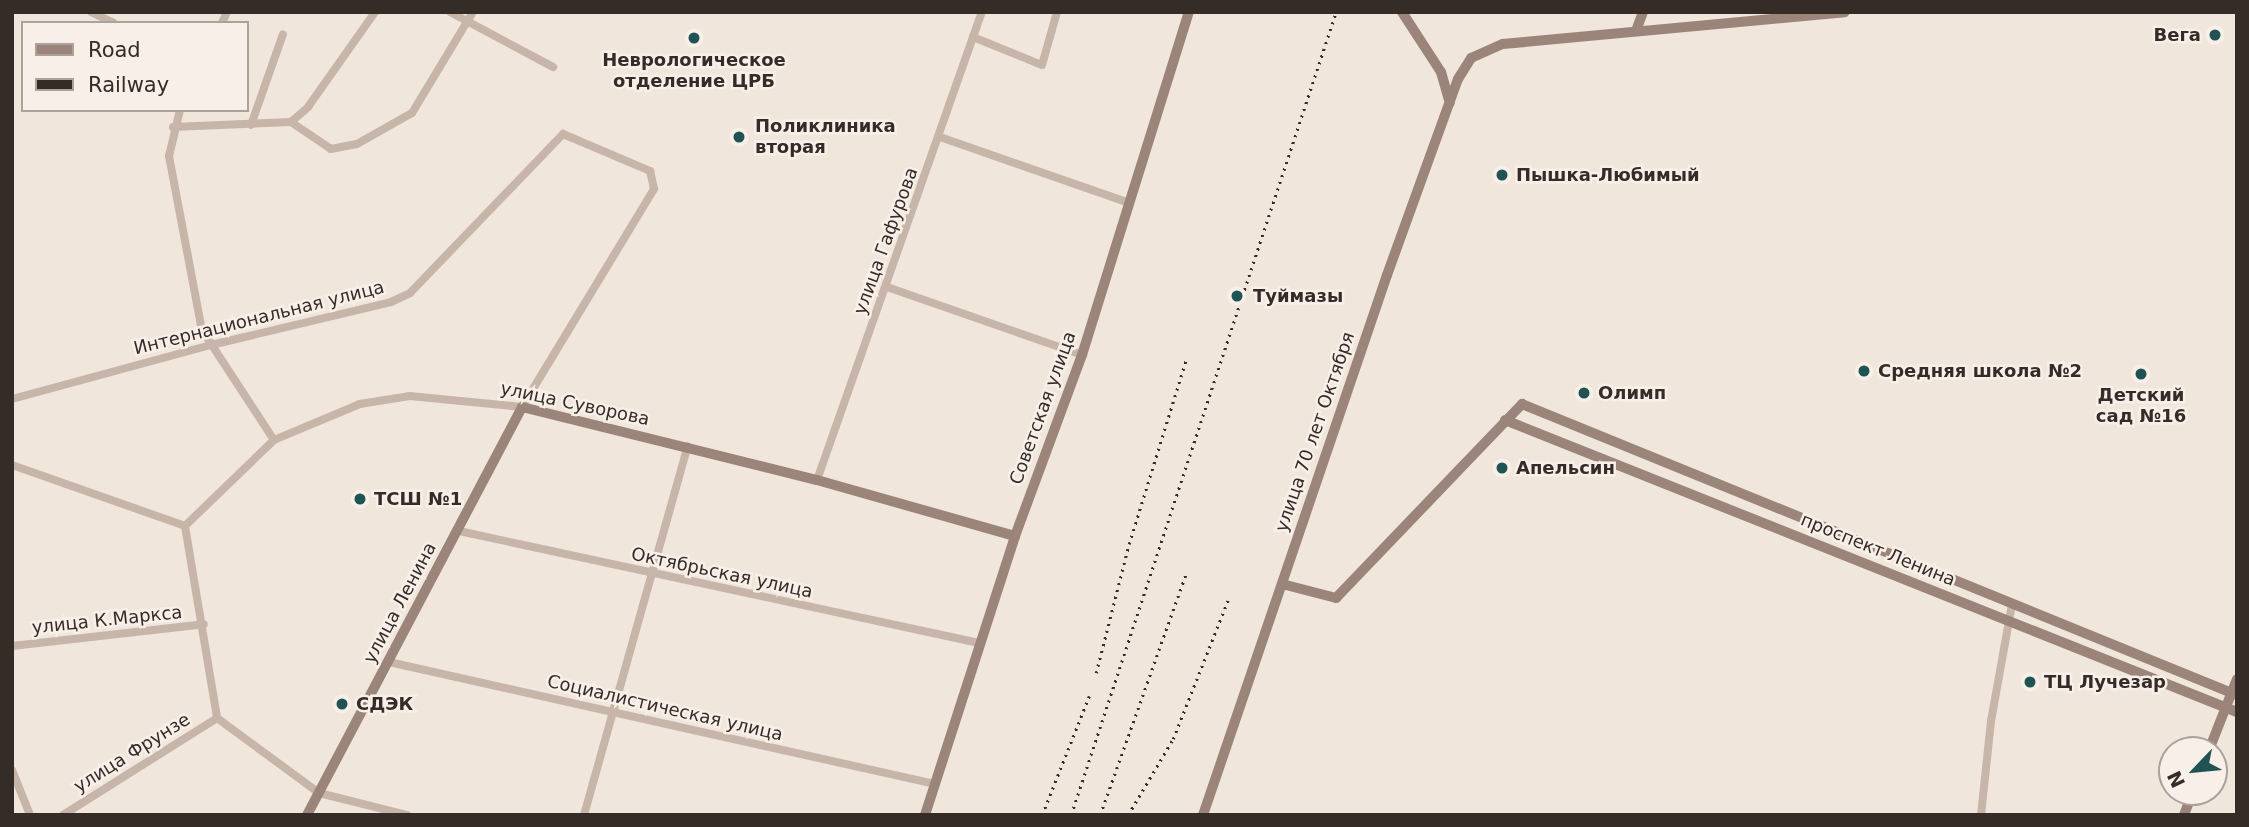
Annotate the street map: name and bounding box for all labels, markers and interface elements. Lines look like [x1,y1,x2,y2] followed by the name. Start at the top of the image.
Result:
[21,21,248,112] legend
[2154,24,2201,46] place label: Вега
[2207,27,2223,43] marker: Вега
[684,28,704,48] marker: Неврологическое отделение ЦРБ
[88,38,141,62] text: Road
[602,50,786,92] place label: Неврологическое отделение ЦРБ
[88,73,169,97] text: Railway
[755,116,896,158] place label: Поликлиника вторая
[729,127,749,147] marker: Поликлиника вторая
[849,164,923,318] street label: улица Гафурова
[1516,164,1700,186] place label: Пышка-Любимый
[1494,167,1510,183] marker: Пышка-Любимый
[132,276,386,360] street label: Интернациональная улица
[1253,285,1343,307] place label: Туймазы
[1227,286,1247,306] marker: Туймазы
[1005,329,1081,487] street label: Советская улица
[1271,329,1359,535] street label: улица 70 лет Октября
[1878,360,2082,382] place label: Средняя школа №2
[1856,363,1872,379] marker: Средняя школа №2
[2133,366,2149,382] marker: Детский сад №16
[499,378,651,430] street label: улица Суворова
[1598,382,1666,404] place label: Олимп
[1576,385,1592,401] marker: Олимп
[2096,385,2186,428] place label: Детский сад №16
[1516,457,1615,479] place label: Апельсин
[1494,460,1510,476] marker: Апельсин
[374,488,462,510] place label: ТСШ №1
[352,491,368,507] marker: ТСШ №1
[1798,509,1958,591] street label: проспект Ленина
[359,539,441,667] street label: улица Ленина
[629,543,815,603] street label: Октябрьская улица
[31,601,183,639] street label: улица К.Маркса
[545,670,785,746] street label: Социалистическая улица
[2044,671,2166,693] place label: ТЦ Лучезар
[2022,674,2038,690] marker: ТЦ Лучезар
[356,693,413,715] place label: СДЭК
[334,696,350,712] marker: СДЭК
[70,709,194,797] street label: улица Фрунзе
[2158,736,2228,806] north arrow
[2163,767,2189,791] text: N

